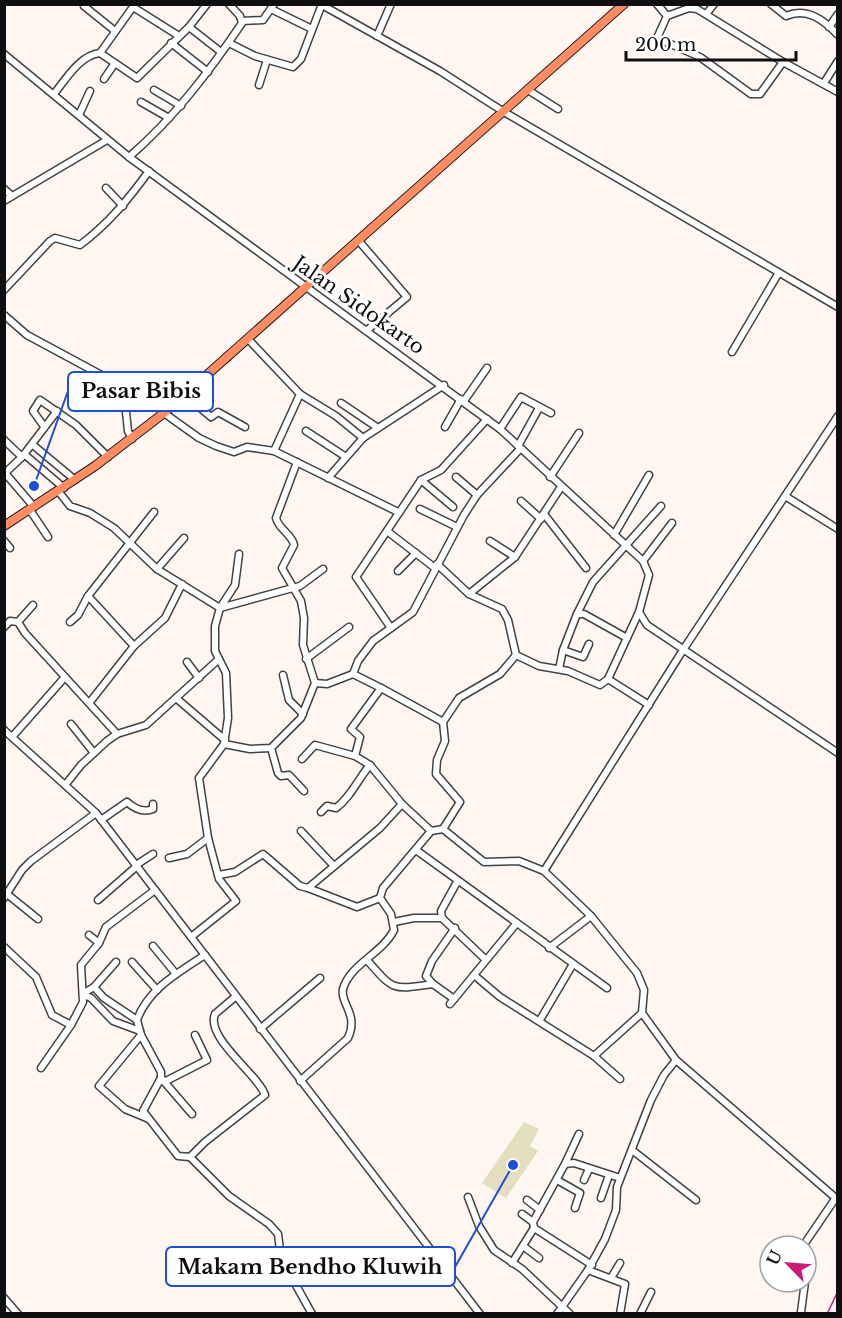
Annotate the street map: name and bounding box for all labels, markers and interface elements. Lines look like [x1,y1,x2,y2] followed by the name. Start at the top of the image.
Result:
[626,24,796,62] scale bar
[635,34,696,56] text: 200 m
[286,249,429,359] street label: Jalan Sidokarto
[68,372,213,411] callout: Pasar Bibis
[81,378,201,404] text: Pasar Bibis
[758,1234,818,1294] north arrow
[166,1247,455,1286] callout: Makam Bendho Kluwih
[762,1247,786,1268] text: U
[178,1254,442,1280] text: Makam Bendho Kluwih

